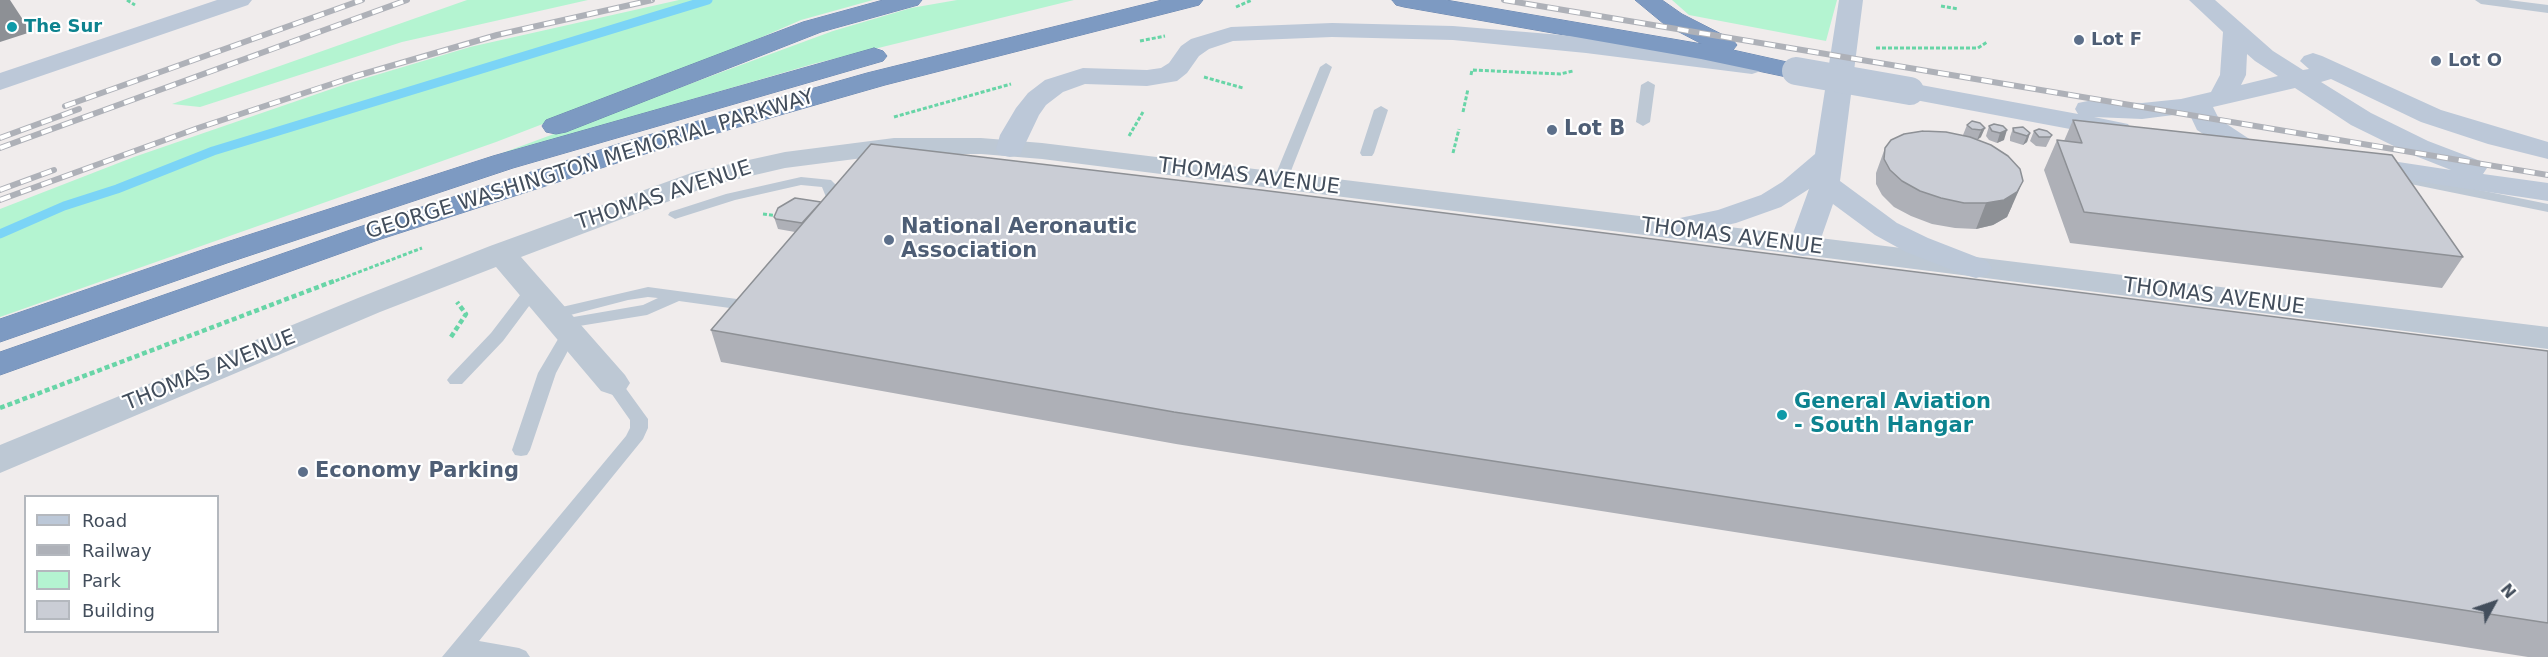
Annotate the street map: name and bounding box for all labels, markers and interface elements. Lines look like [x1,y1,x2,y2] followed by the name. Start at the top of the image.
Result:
[24,16,102,38] place label: The Sur
[5,20,19,34] marker: The Sur
[2091,29,2142,51] place label: Lot F
[2072,33,2086,47] marker: Lot F
[2448,50,2502,72] place label: Lot O
[2429,54,2443,68] marker: Lot O
[363,85,817,245] street label: GEORGE WASHINGTON MEMORIAL PARKWAY
[1564,117,1625,143] place label: Lot B
[1545,123,1559,137] marker: Lot B
[1157,153,1341,201] street label: THOMAS AVENUE
[573,156,755,236] street label: THOMAS AVENUE
[1640,213,1824,261] street label: THOMAS AVENUE
[901,215,1137,265] place label: National Aeronautic Association
[882,233,896,247] marker: National Aeronautic Association
[2122,273,2306,321] street label: THOMAS AVENUE
[121,325,299,417] street label: THOMAS AVENUE
[1794,390,1991,440] place label: General Aviation - South Hangar
[1775,408,1789,422] marker: General Aviation - South Hangar
[315,459,519,485] place label: Economy Parking
[296,465,310,479] marker: Economy Parking
[24,495,219,633] legend
[82,510,127,531] text: Road
[82,540,152,561] text: Railway
[82,570,121,591] text: Park
[2464,573,2524,633] north arrow
[2497,580,2520,602] text: N
[82,600,155,621] text: Building

